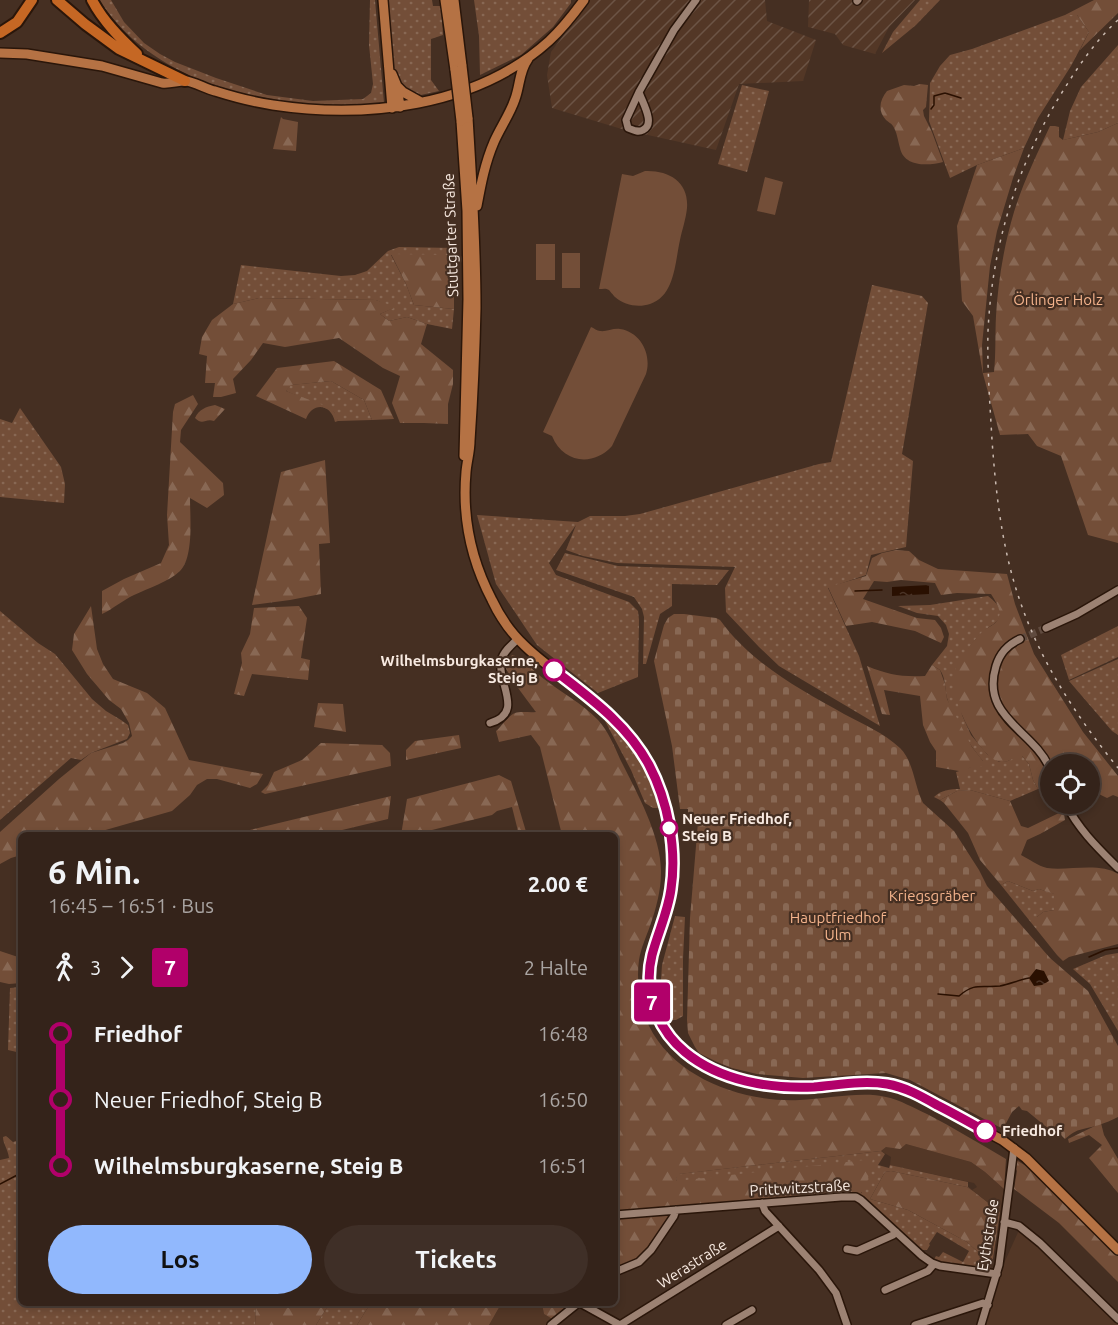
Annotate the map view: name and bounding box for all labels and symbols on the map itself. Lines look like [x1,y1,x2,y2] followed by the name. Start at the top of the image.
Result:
[440,173,461,297] street label: Stuttgarter Straße
[1013,291,1103,308] park label: Örlinger Holz
[381,652,538,686] place label: Wilhelmsburgkaserne, Steig B
[543,659,565,681] marker: Wilhelmsburgkaserne, Steig B
[682,810,792,844] place label: Neuer Friedhof, Steig B
[660,819,678,837] marker: Neuer Friedhof, Steig B
[889,887,976,904] park label: Kriegsgräber
[790,909,887,943] park label: Hauptfriedhof Ulm
[632,982,672,1022] line badge: 7
[974,1120,996,1142] marker: Friedhof
[1002,1122,1063,1139] place label: Friedhof
[749,1176,851,1199] street label: Prittwitzstraße
[973,1198,1002,1272] street label: Eythstraße
[654,1236,729,1292] street label: Werastraße

